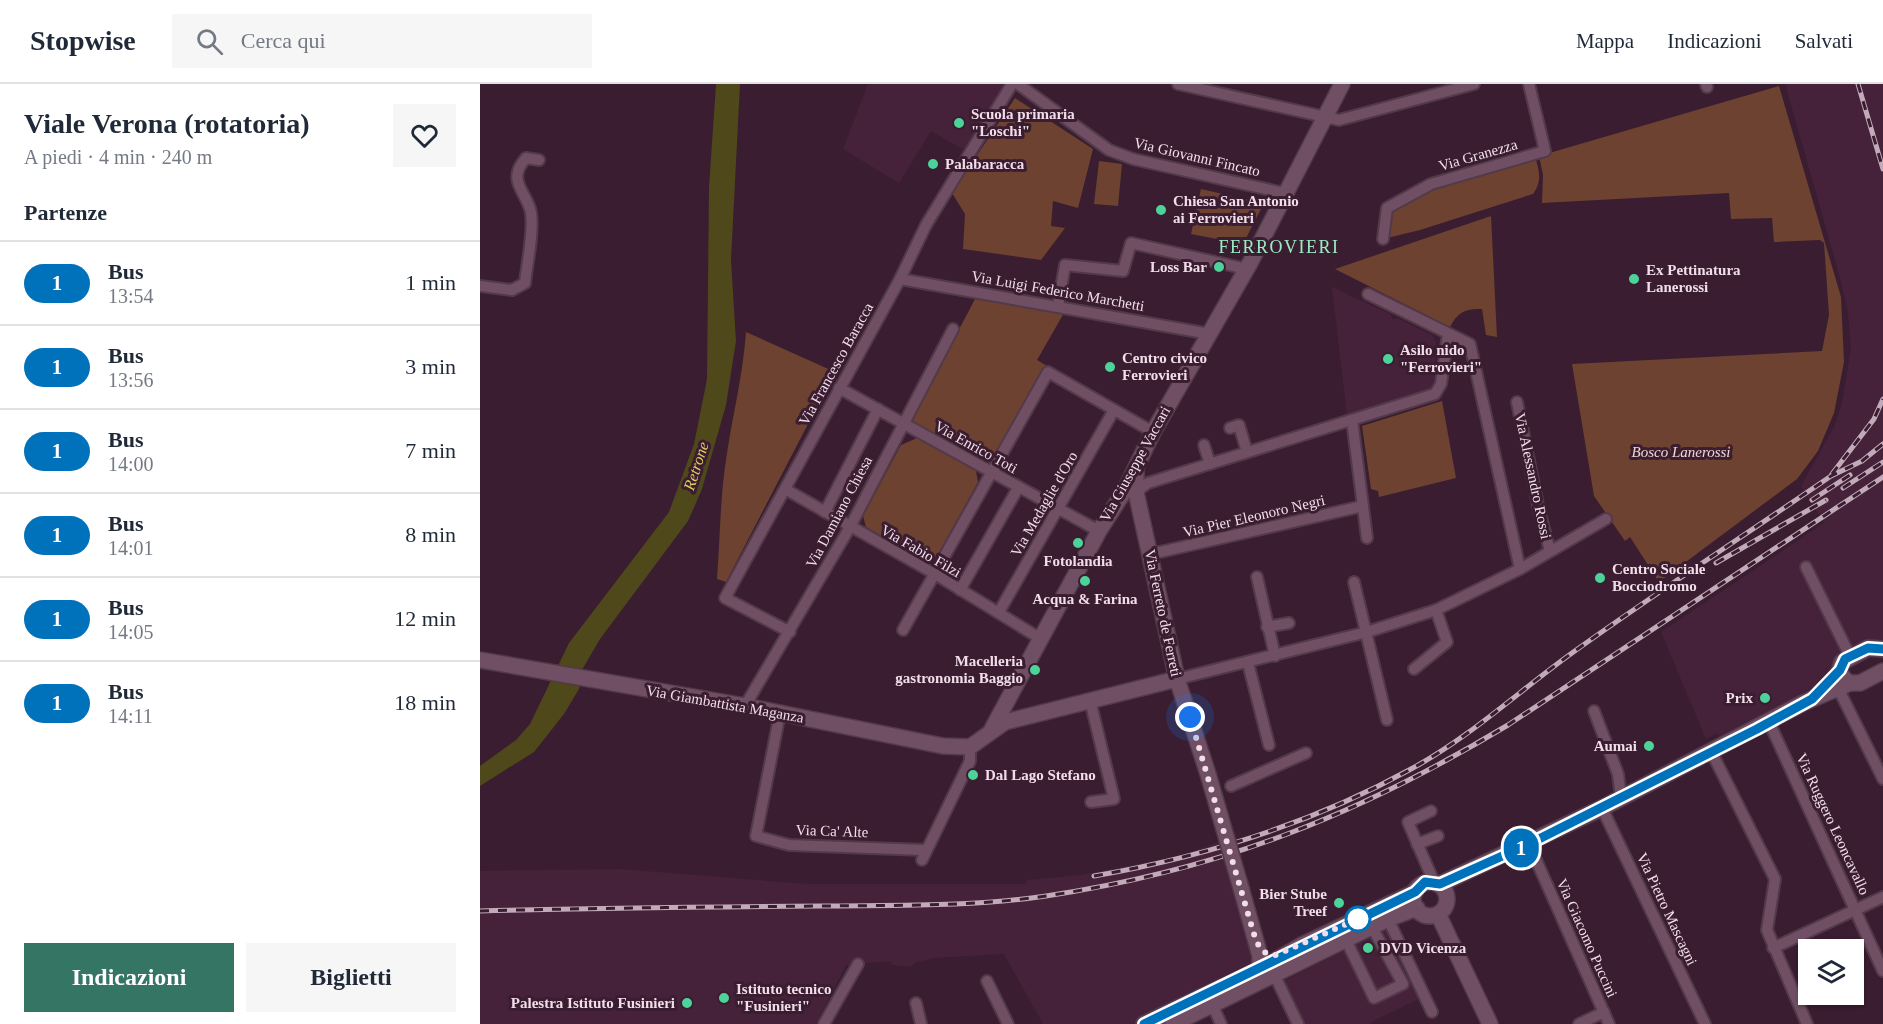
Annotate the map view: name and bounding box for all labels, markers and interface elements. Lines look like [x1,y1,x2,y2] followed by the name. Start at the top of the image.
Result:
[172,14,592,68] search box
[30,25,136,56] text: Stopwise
[193,25,226,58] icon: search
[241,28,326,53] text: Cerca qui
[1576,29,1634,53] text: Mappa
[1667,29,1762,53] text: Indicazioni
[1795,29,1853,53] text: Salvati
[393,104,456,167] button: heart
[971,106,1075,139] place label: Scuola primaria "Loschi"
[24,108,310,139] text: Viale Verona (rotatoria)
[952,116,966,130] marker: Scuola primaria "Loschi"
[1132,135,1262,179] street label: Via Giovanni Fincato
[1437,136,1520,174] street label: Via Granezza
[24,146,212,168] text: A piedi · 4 min · 240 m
[945,156,1025,172] place label: Palabaracca
[926,157,940,171] marker: Palabaracca
[1173,193,1299,226] place label: Chiesa San Antonio ai Ferrovieri
[24,200,107,225] text: Partenze
[1154,203,1168,217] marker: Chiesa San Antonio ai Ferrovieri
[1218,237,1340,257] district label: FERROVIERI
[108,259,143,284] text: Bus
[1150,259,1207,275] place label: Loss Bar
[1212,260,1226,274] marker: Loss Bar
[1646,262,1741,295] place label: Ex Pettinatura Lanerossi
[970,268,1146,314] street label: Via Luigi Federico Marchetti
[405,270,456,295] text: 1 min
[52,271,62,295] text: 1
[1627,272,1641,286] marker: Ex Pettinatura Lanerossi
[108,285,154,307] text: 13:54
[796,300,876,428] street label: Via Francesco Baracca
[1400,342,1482,375] place label: Asilo nido "Ferrovieri"
[108,343,143,368] text: Bus
[1122,350,1207,383] place label: Centro civico Ferrovieri
[1381,352,1395,366] marker: Asilo nido "Ferrovieri"
[405,354,456,379] text: 3 min
[52,355,62,379] text: 1
[1103,360,1117,374] marker: Centro civico Ferrovieri
[108,369,154,391] text: 13:56
[1097,403,1173,525] street label: Via Giuseppe Vaccari
[1512,412,1554,540] street label: Via Alessandro Rossi
[932,418,1020,476] street label: Via Enrico Toti
[108,427,143,452] text: Bus
[405,438,456,463] text: 7 min
[52,439,62,463] text: 1
[680,440,712,493] water label: Retrone
[1631,444,1731,460] park label: Bosco Lanerossi
[1007,449,1081,559] street label: Via Medaglie d'Oro
[108,453,154,475] text: 14:00
[803,453,875,571] street label: Via Damiano Chiesa
[1181,492,1327,540] street label: Via Pier Eleonoro Negri
[108,511,143,536] text: Bus
[405,522,456,547] text: 8 min
[878,522,964,580] street label: Via Fabio Filzi
[52,523,62,547] text: 1
[1071,536,1085,550] marker: Fotolandia
[108,537,154,559] text: 14:01
[1142,548,1184,678] street label: Via Ferreto de Ferreti
[1043,553,1113,569] place label: Fotolandia
[1612,561,1706,594] place label: Centro Sociale Bocciodromo
[1593,571,1607,585] marker: Centro Sociale Bocciodromo
[1078,574,1092,588] marker: Acqua & Farina
[1033,591,1138,607] place label: Acqua & Farina
[108,595,143,620] text: Bus
[394,606,456,631] text: 12 min
[52,607,62,631] text: 1
[108,621,154,643] text: 14:05
[895,653,1023,686] place label: Macelleria gastronomia Baggio
[1028,663,1042,677] marker: Macelleria gastronomia Baggio
[108,679,143,704] text: Bus
[645,682,805,726] street label: Via Giambattista Maganza
[394,690,456,715] text: 18 min
[1726,690,1753,706] place label: Prix
[52,691,62,715] text: 1
[1758,691,1772,705] marker: Prix
[1175,702,1205,732] your location
[108,705,153,727] text: 14:11
[1594,738,1637,754] place label: Aumai
[1642,739,1656,753] marker: Aumai
[1793,751,1873,897] street label: Via Ruggero Leoncavallo
[985,767,1096,783] place label: Dal Lago Stefano
[966,768,980,782] marker: Dal Lago Stefano
[795,822,869,840] street label: Via Ca' Alte
[1502,828,1540,867] line badge: 1
[1516,836,1526,860] text: 1
[1634,850,1700,968] street label: Via Pietro Mascagni
[1554,876,1620,1000] street label: Via Giacomo Puccini
[1259,886,1328,919] place label: Bier Stube Treef
[1332,896,1346,910] marker: Bier Stube Treef
[1345,906,1371,932] unlabelled marker
[1798,939,1864,1005] map controls
[1798,939,1864,1005] button: layers
[1380,940,1467,956] place label: DVD Vicenza
[1361,941,1375,955] marker: DVD Vicenza
[24,943,234,1012] button: Indicazioni
[246,943,456,1012] button: Biglietti
[736,981,831,1014] place label: Istituto tecnico "Fusinieri"
[717,991,731,1005] marker: Istituto tecnico "Fusinieri"
[511,995,675,1011] place label: Palestra Istituto Fusinieri
[680,996,694,1010] marker: Palestra Istituto Fusinieri

